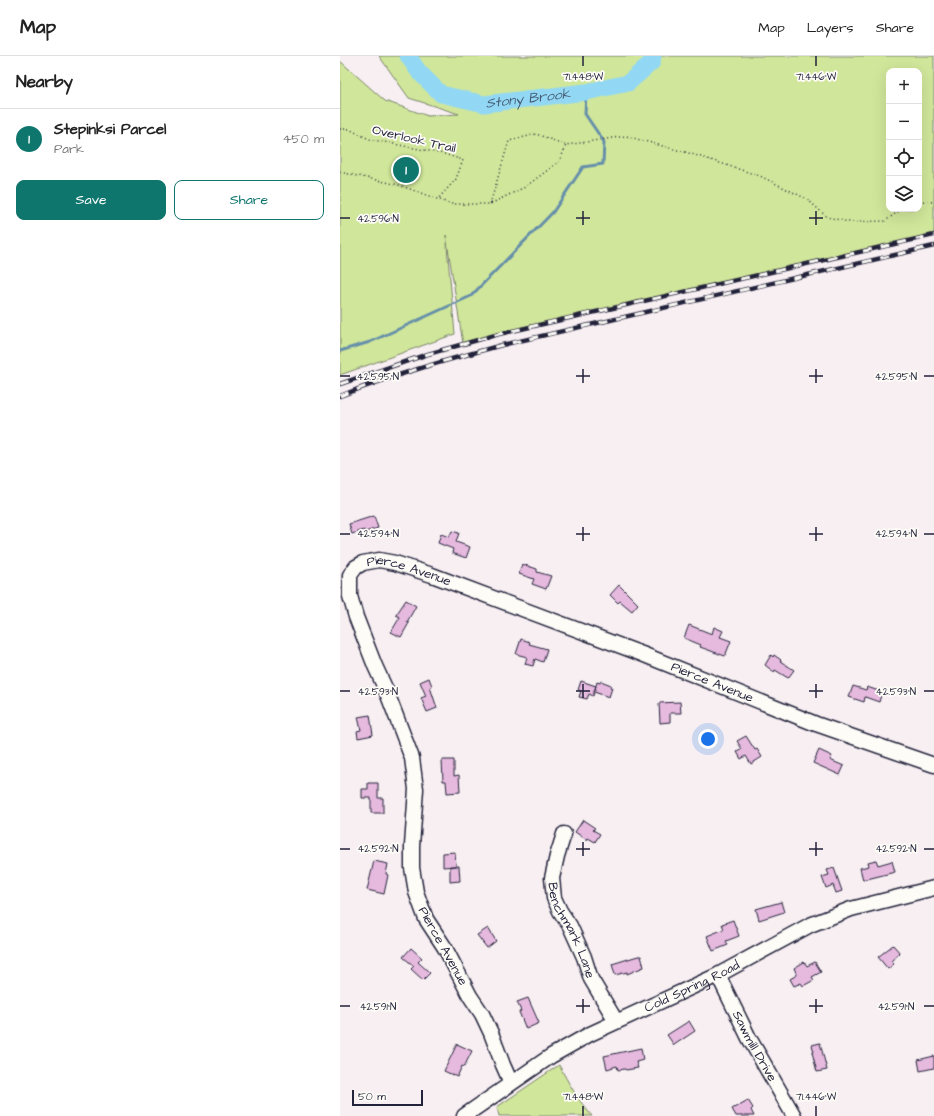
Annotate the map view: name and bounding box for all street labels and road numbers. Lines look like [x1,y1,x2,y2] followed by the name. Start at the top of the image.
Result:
[370,121,458,157] street label: Overlook Trail
[365,551,454,590] street label: Pierce Avenue
[668,658,756,707] street label: Pierce Avenue
[543,882,599,981] street label: Benchmark Lane
[414,904,472,988] street label: Pierce Avenue
[641,956,743,1017] street label: Cold Spring Road
[728,1008,781,1085] street label: Sawmill Drive

